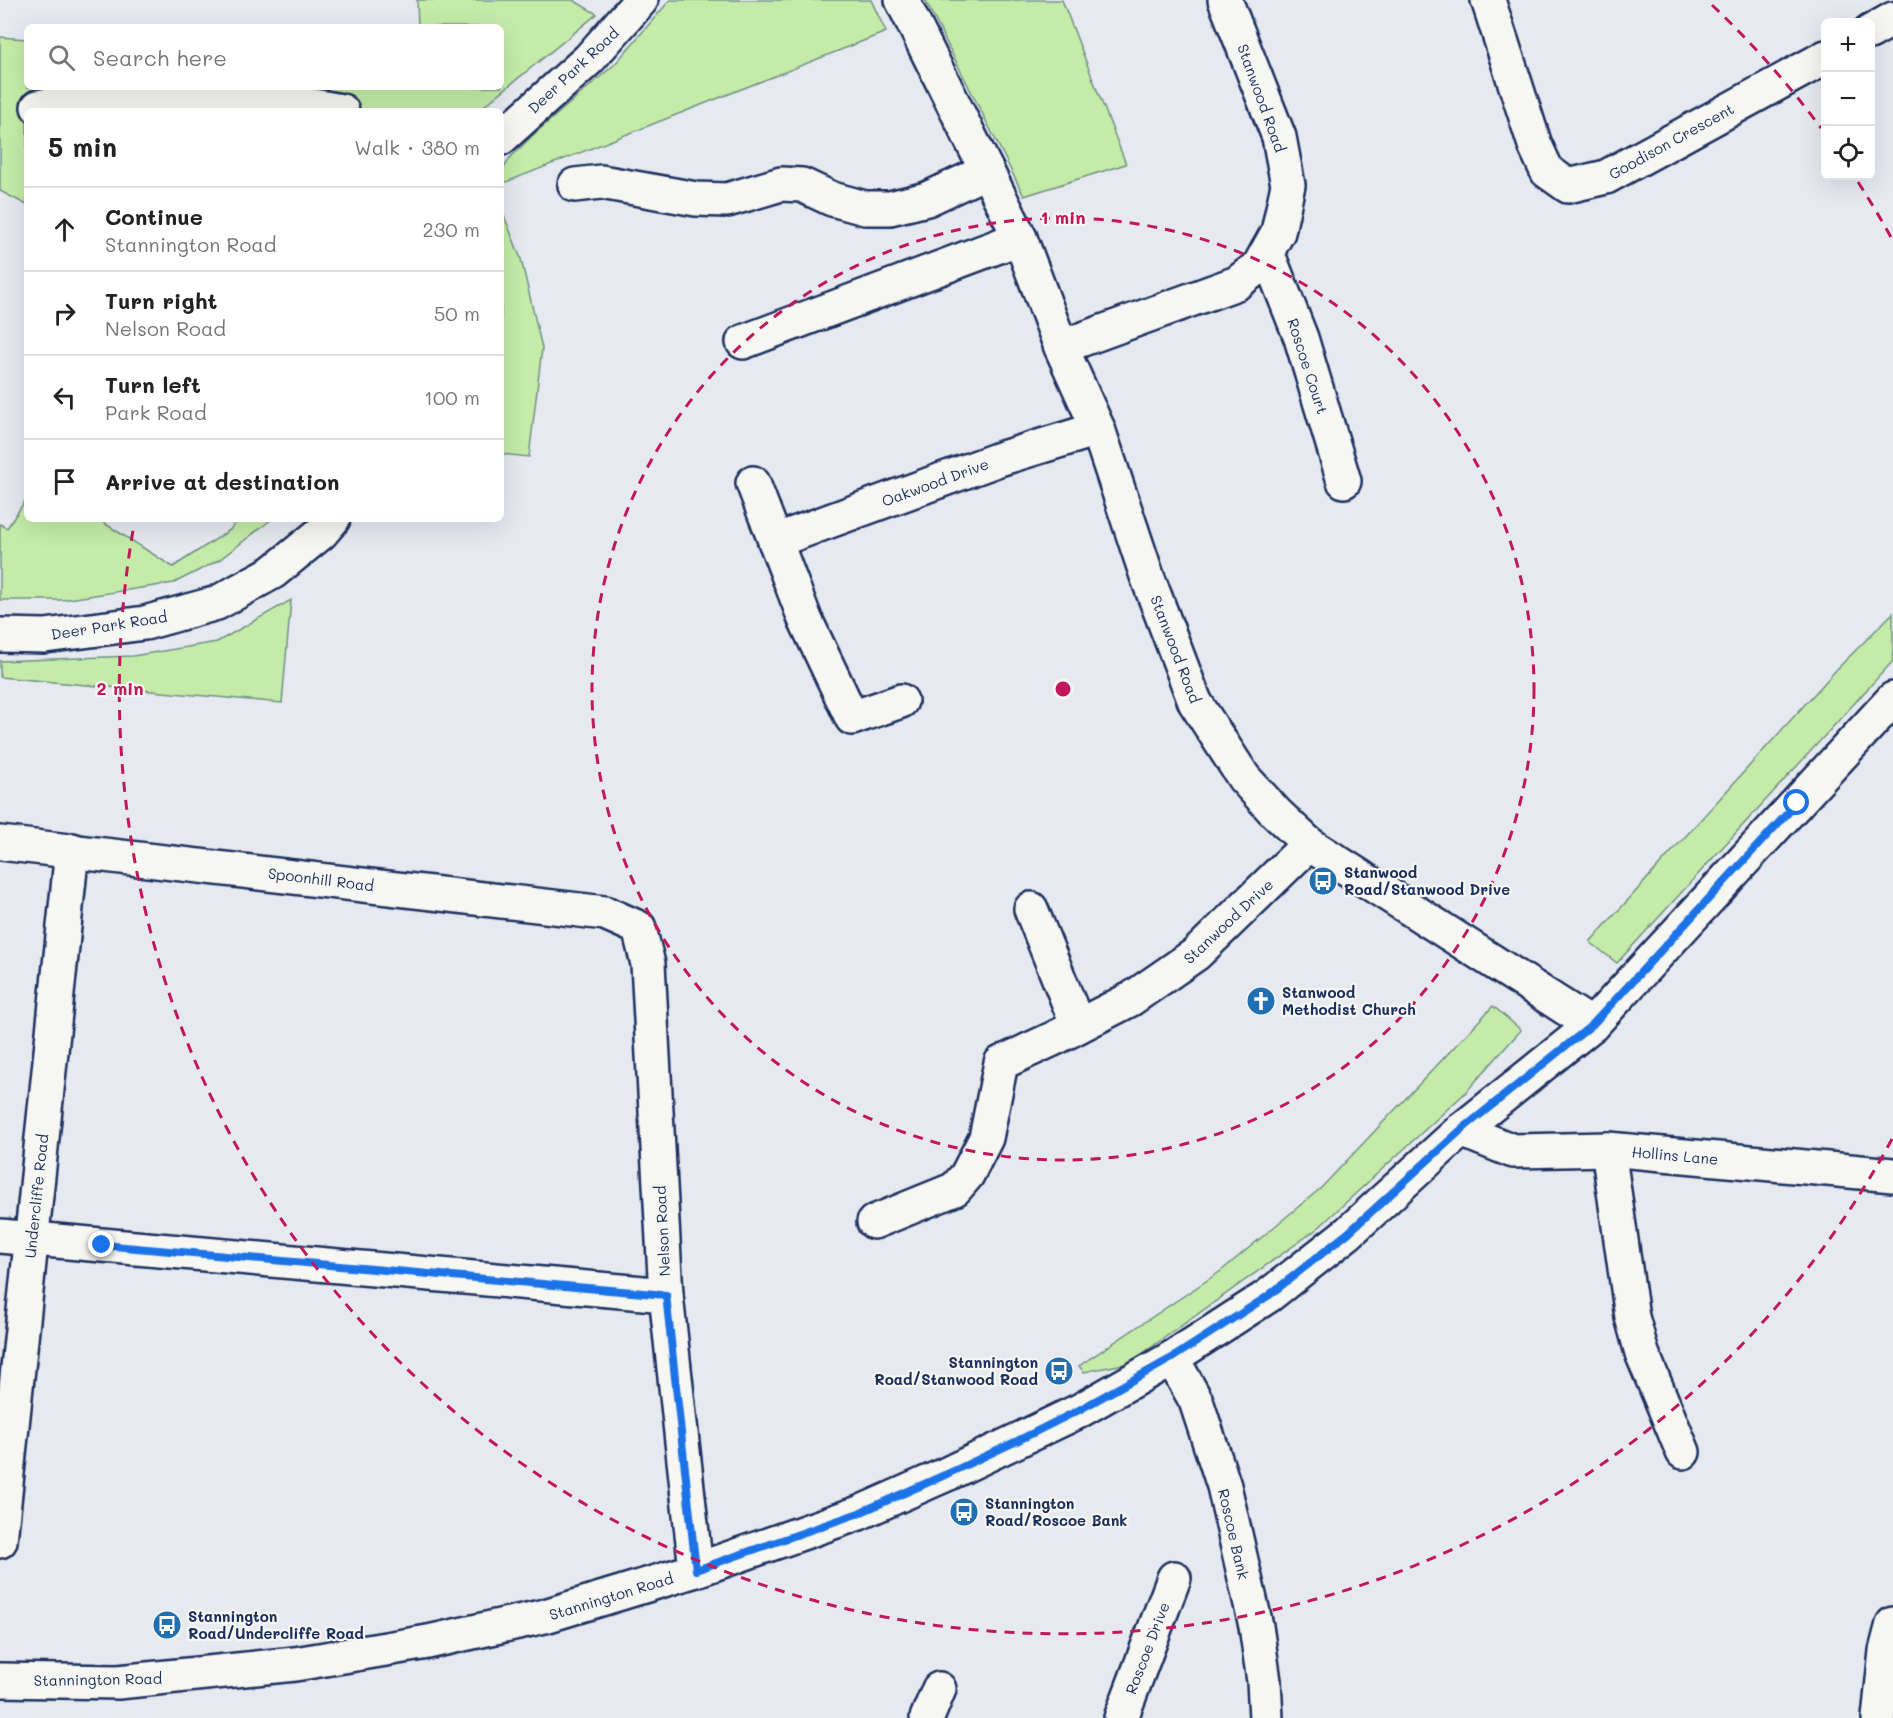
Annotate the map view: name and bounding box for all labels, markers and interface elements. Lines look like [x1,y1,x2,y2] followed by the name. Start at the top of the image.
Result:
[1821,18,1875,180] map controls
[1821,18,1875,72] button: +
[523,23,623,117] street label: Deer Park Road
[24,24,504,90] search box
[45,41,78,74] icon: search
[1233,41,1291,155] street label: Stanwood Road
[93,43,227,72] text: Search here
[1821,72,1875,126] button: −
[1605,98,1737,184] street label: Goodison Crescent
[1821,126,1875,180] button: locate
[48,130,117,164] text: 5 min
[354,134,480,160] text: Walk · 380 m
[105,202,203,231] text: Continue
[1040,205,1086,229] text: 1 min
[48,213,81,246] icon: ahead
[422,216,480,242] text: 230 m
[105,231,276,257] text: Stannington Road
[105,286,217,315] text: Turn right
[48,297,81,330] icon: right
[434,300,480,326] text: 50 m
[105,315,226,341] text: Nelson Road
[1283,316,1333,416] street label: Roscoe Court
[105,370,201,399] text: Turn left
[48,381,81,414] icon: left
[424,384,480,410] text: 100 m
[105,399,207,425] text: Park Road
[879,453,991,511] street label: Oakwood Drive
[48,465,81,498] icon: arrive
[105,467,340,496] text: Arrive at destination
[1146,592,1206,706] street label: Stanwood Road
[49,606,169,644] street label: Deer Park Road
[96,676,144,700] text: 2 min
[1053,679,1073,699] centre of rings
[1783,789,1809,815] route start
[1344,862,1510,899] place label: Stanwood Road/Stanwood Drive
[267,863,375,895] street label: Spoonhill Road
[1307,865,1339,897] bus stop icon: Stanwood Road/Stanwood Drive
[1179,874,1277,968] street label: Stanwood Drive
[1282,982,1416,1019] place label: Stanwood Methodist Church
[1245,985,1277,1017] church icon: Stanwood Methodist Church
[20,1133,52,1259] street label: Undercliffe Road
[1631,1141,1719,1169] street label: Hollins Lane
[650,1185,674,1277] street label: Nelson Road
[88,1231,114,1257] route end
[874,1352,1038,1389] place label: Stannington Road/Stanwood Road
[1043,1355,1075,1387] bus stop icon: Stannington Road/Stanwood Road
[1214,1487,1254,1581] street label: Roscoe Bank
[985,1493,1127,1530] place label: Stannington Road/Roscoe Bank
[948,1496,980,1528] bus stop icon: Stannington Road/Roscoe Bank
[547,1568,675,1624] street label: Stannington Road
[1120,1599,1174,1697] street label: Roscoe Drive
[188,1606,364,1643] place label: Stannington Road/Undercliffe Road
[151,1609,183,1641] bus stop icon: Stannington Road/Undercliffe Road
[34,1668,162,1690] street label: Stannington Road

